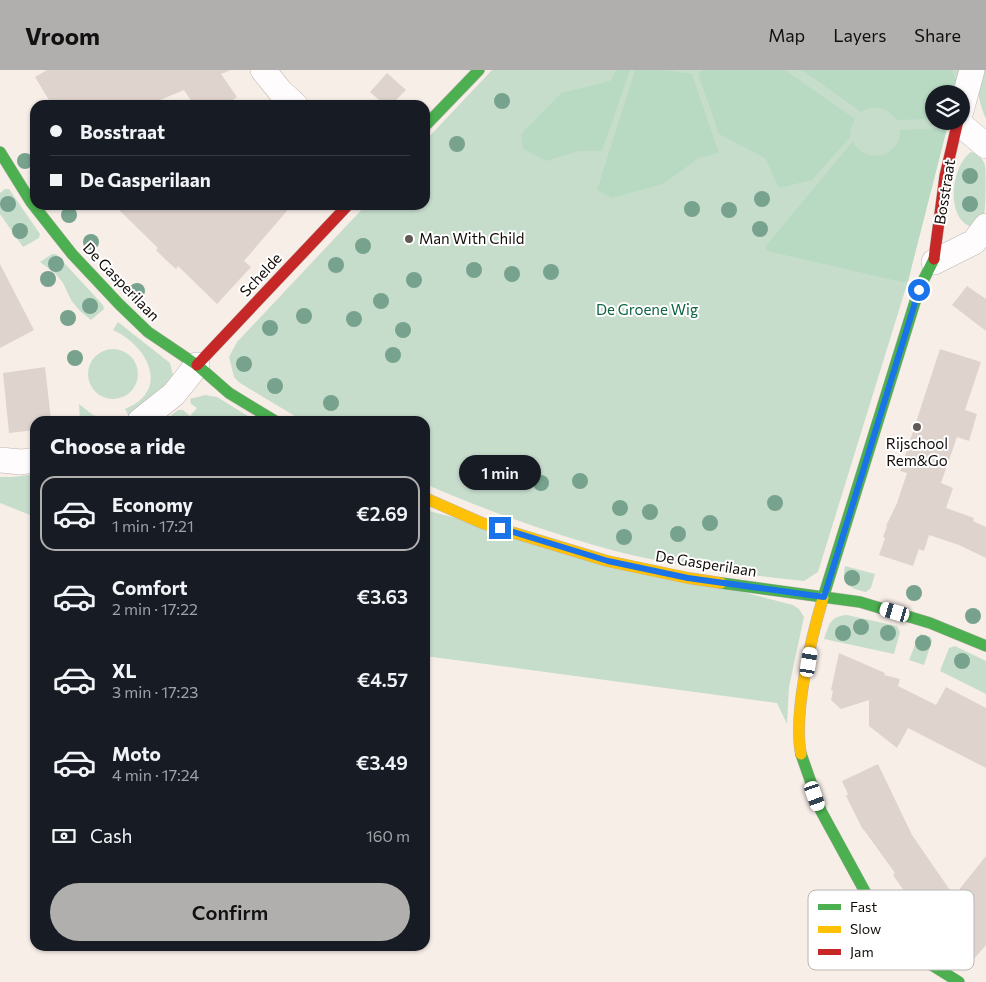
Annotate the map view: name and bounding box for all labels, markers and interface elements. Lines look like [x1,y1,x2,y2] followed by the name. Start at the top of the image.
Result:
[25,21,100,50] text: Vroom
[768,24,805,46] text: Map
[833,24,886,46] text: Layers
[914,24,961,46] text: Share
[925,85,970,130] map controls
[925,85,970,130] button: layers
[80,120,165,143] text: Bosstraat
[930,158,958,226] street label: Bosstraat
[80,168,211,191] text: De Gasperilaan
[419,229,525,247] place label: Man With Child
[403,233,415,245] marker: Man With Child
[80,238,164,324] street label: De Gasperilaan
[236,249,285,300] street label: Schelde
[908,279,930,301] route start
[596,300,698,318] park label: De Groene Wig
[911,421,923,433] marker: Rijschool Rem&Go
[50,432,185,459] text: Choose a ride
[886,434,948,469] place label: Rijschool Rem&Go
[459,456,541,490] callout: 1 min
[481,463,519,482] text: 1 min
[52,491,97,536] icon: car
[112,493,193,516] text: Economy
[356,502,408,525] text: €2.69
[112,516,194,535] text: 1 min · 17:21
[489,517,511,539] route end
[654,546,758,580] street label: De Gasperilaan
[52,574,97,619] icon: car
[112,576,188,599] text: Comfort
[357,585,408,608] text: €3.63
[112,599,198,618] text: 2 min · 17:22
[878,601,911,623] car
[799,646,818,678] car
[52,657,97,702] icon: car
[112,659,137,682] text: XL
[357,668,408,691] text: €4.57
[112,682,198,701] text: 3 min · 17:23
[52,740,97,785] icon: car
[112,742,161,765] text: Moto
[356,751,408,774] text: €3.49
[112,765,199,784] text: 4 min · 17:24
[803,779,826,813] car
[50,822,78,850] icon: cash
[90,824,132,847] text: Cash
[366,826,410,845] text: 160 m
[50,883,410,941] button: Confirm
[808,890,974,970] legend
[850,898,877,915] text: Fast
[850,920,881,937] text: Slow
[850,943,874,960] text: Jam

